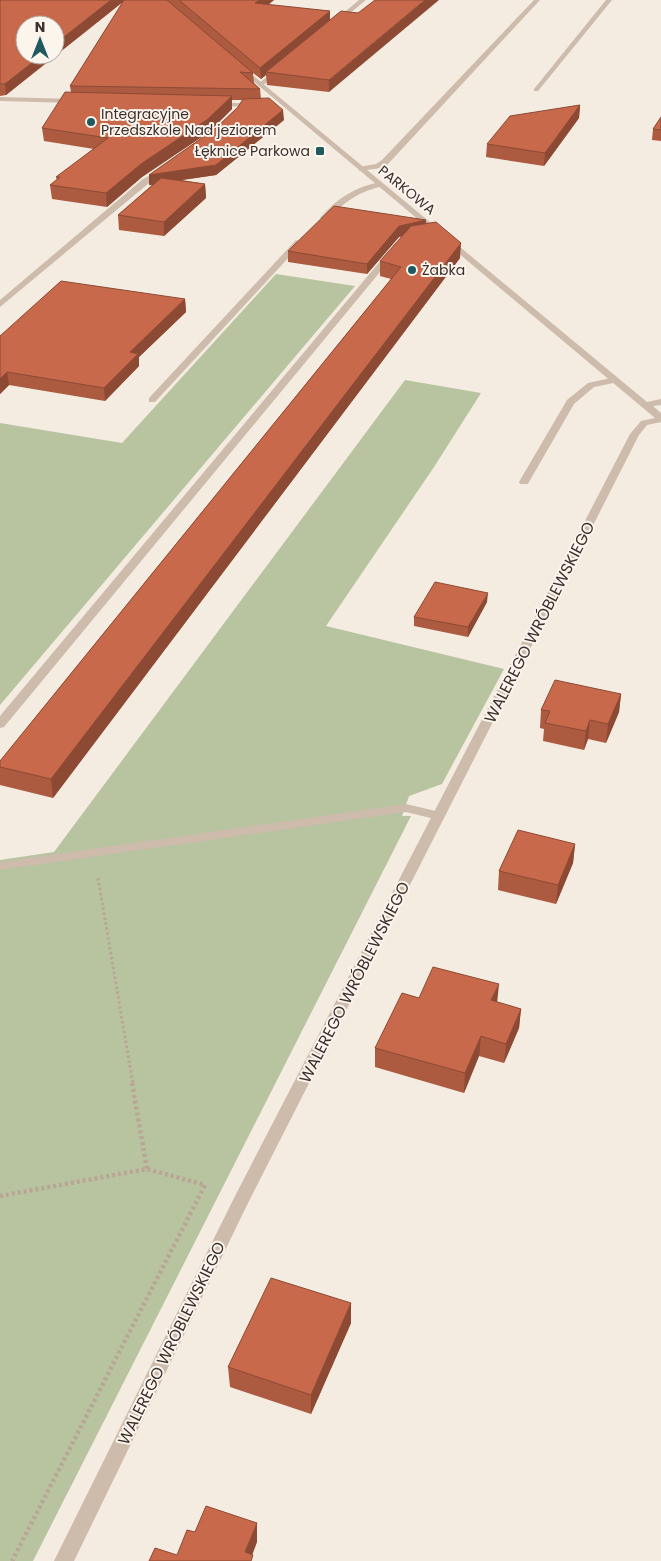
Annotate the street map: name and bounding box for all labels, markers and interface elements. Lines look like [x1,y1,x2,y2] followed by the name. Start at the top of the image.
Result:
[15,15,65,65] north arrow
[35,17,45,37] text: N
[101,104,276,140] place label: Integracyjne Przedszkole Nad jeziorem
[85,116,97,128] marker: Integracyjne Przedszkole Nad jeziorem
[195,141,310,161] place label: Łęknice Parkowa
[314,145,326,157] marker: Łęknice Parkowa
[374,161,440,219] street label: PARKOWA
[422,260,465,280] place label: Żabka
[406,264,418,276] marker: Żabka
[478,517,600,727] street label: WALEREGO WRÓBLEWSKIEGO
[293,877,415,1087] street label: WALEREGO WRÓBLEWSKIEGO
[112,1238,231,1449] street label: WALEREGO WRÓBLEWSKIEGO

